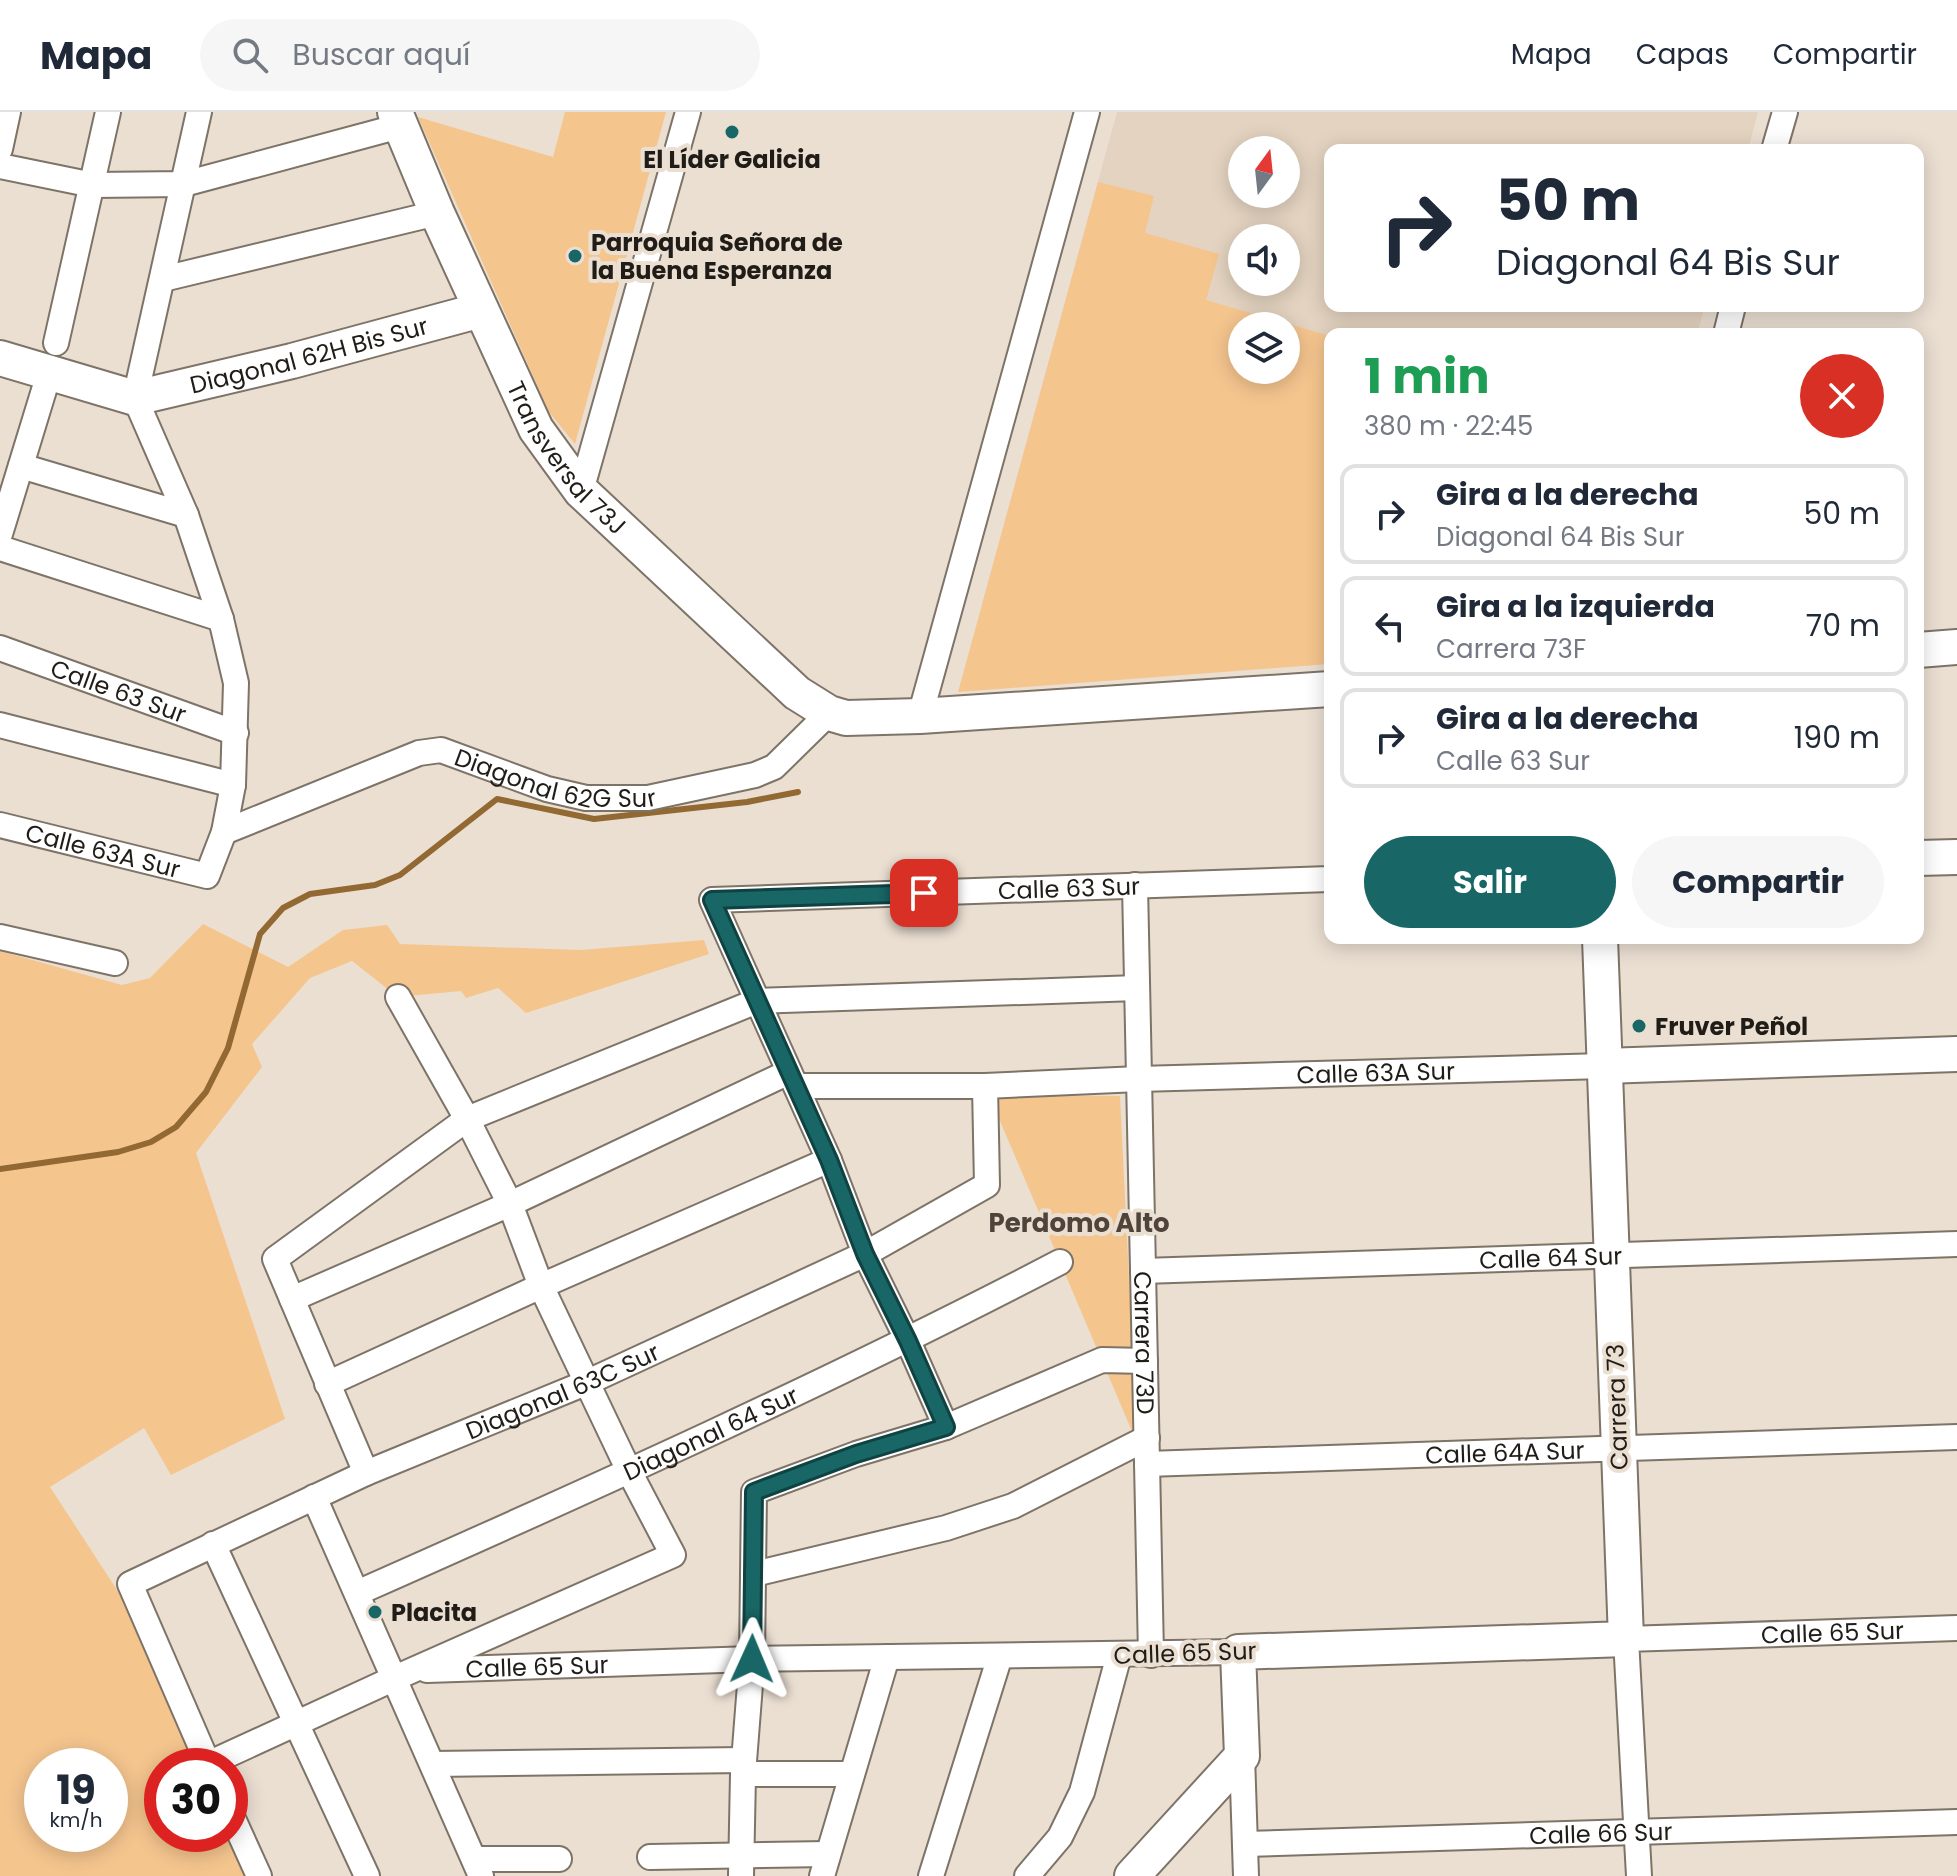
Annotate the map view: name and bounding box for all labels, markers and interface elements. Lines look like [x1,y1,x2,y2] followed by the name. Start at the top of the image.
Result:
[200,19,760,91] search box
[40,29,152,82] text: Mapa
[228,33,272,77] icon: search
[292,33,470,76] text: Buscar aquí
[1511,35,1592,74] text: Mapa
[1636,35,1729,74] text: Capas
[1773,35,1917,74] text: Compartir
[723,123,741,141] marker: El Líder Galicia
[1228,136,1300,208] north arrow
[1228,136,1300,384] map controls
[643,143,821,176] place label: El Líder Galicia
[1496,161,1640,240] text: 50 m
[1364,176,1468,280] icon: right
[1228,224,1300,296] button: sound
[591,226,843,287] place label: Parroquia Señora de la Buena Esperanza
[1496,237,1840,288] text: Diagonal 64 Bis Sur
[566,247,584,265] marker: Parroquia Señora de la Buena Esperanza
[187,309,432,401] street label: Diagonal 62H Bis Sur
[1228,312,1300,384] button: layers
[1364,343,1490,410] text: 1 min
[1800,354,1884,438] button: close
[500,376,634,542] street label: Transversal 73J
[1364,408,1533,444] text: 380 m · 22:45
[1436,473,1699,516] text: Gira a la derecha
[1368,492,1412,536] icon: right
[1803,492,1880,535] text: 50 m
[1436,519,1684,555] text: Diagonal 64 Bis Sur
[1436,585,1715,628] text: Gira a la izquierda
[1368,604,1412,648] icon: left
[1806,604,1880,647] text: 70 m
[1436,631,1586,667] text: Carrera 73F
[46,651,191,730] street label: Calle 63 Sur
[1436,697,1699,740] text: Gira a la derecha
[1368,716,1412,760] icon: right
[1794,716,1880,759] text: 190 m
[450,740,659,816] street label: Diagonal 62G Sur
[1436,743,1590,779] text: Calle 63 Sur
[22,815,184,885] street label: Calle 63A Sur
[1364,836,1616,928] button: Salir
[1632,836,1884,928] button: Compartir
[890,859,958,927] pin
[997,869,1141,907] street label: Calle 63 Sur
[902,871,946,915] icon: arrive
[1655,1010,1808,1043] place label: Fruver Peñol
[1630,1017,1648,1035] marker: Fruver Peñol
[1296,1054,1455,1091] street label: Calle 63A Sur
[988,1205,1170,1241] district label: Perdomo Alto
[1479,1239,1623,1276] street label: Calle 64 Sur
[1127,1271,1163,1415] street label: Carrera 73D
[461,1335,664,1447] street label: Diagonal 63C Sur
[1598,1343,1636,1471] street label: Carrera 73
[618,1378,804,1488] street label: Diagonal 64 Sur
[1425,1433,1585,1471] street label: Calle 64A Sur
[391,1596,477,1629] place label: Placita
[366,1603,384,1621] marker: Placita
[1760,1613,1905,1651] street label: Calle 65 Sur
[710,1617,794,1701] position arrow
[1113,1634,1257,1672] street label: Calle 65 Sur
[465,1647,609,1685] street label: Calle 65 Sur
[144,1748,248,1852] speed limit sign: 30
[56,1762,96,1818] text: 19
[49,1806,103,1834] text: km/h
[1529,1814,1673,1852] street label: Calle 66 Sur

